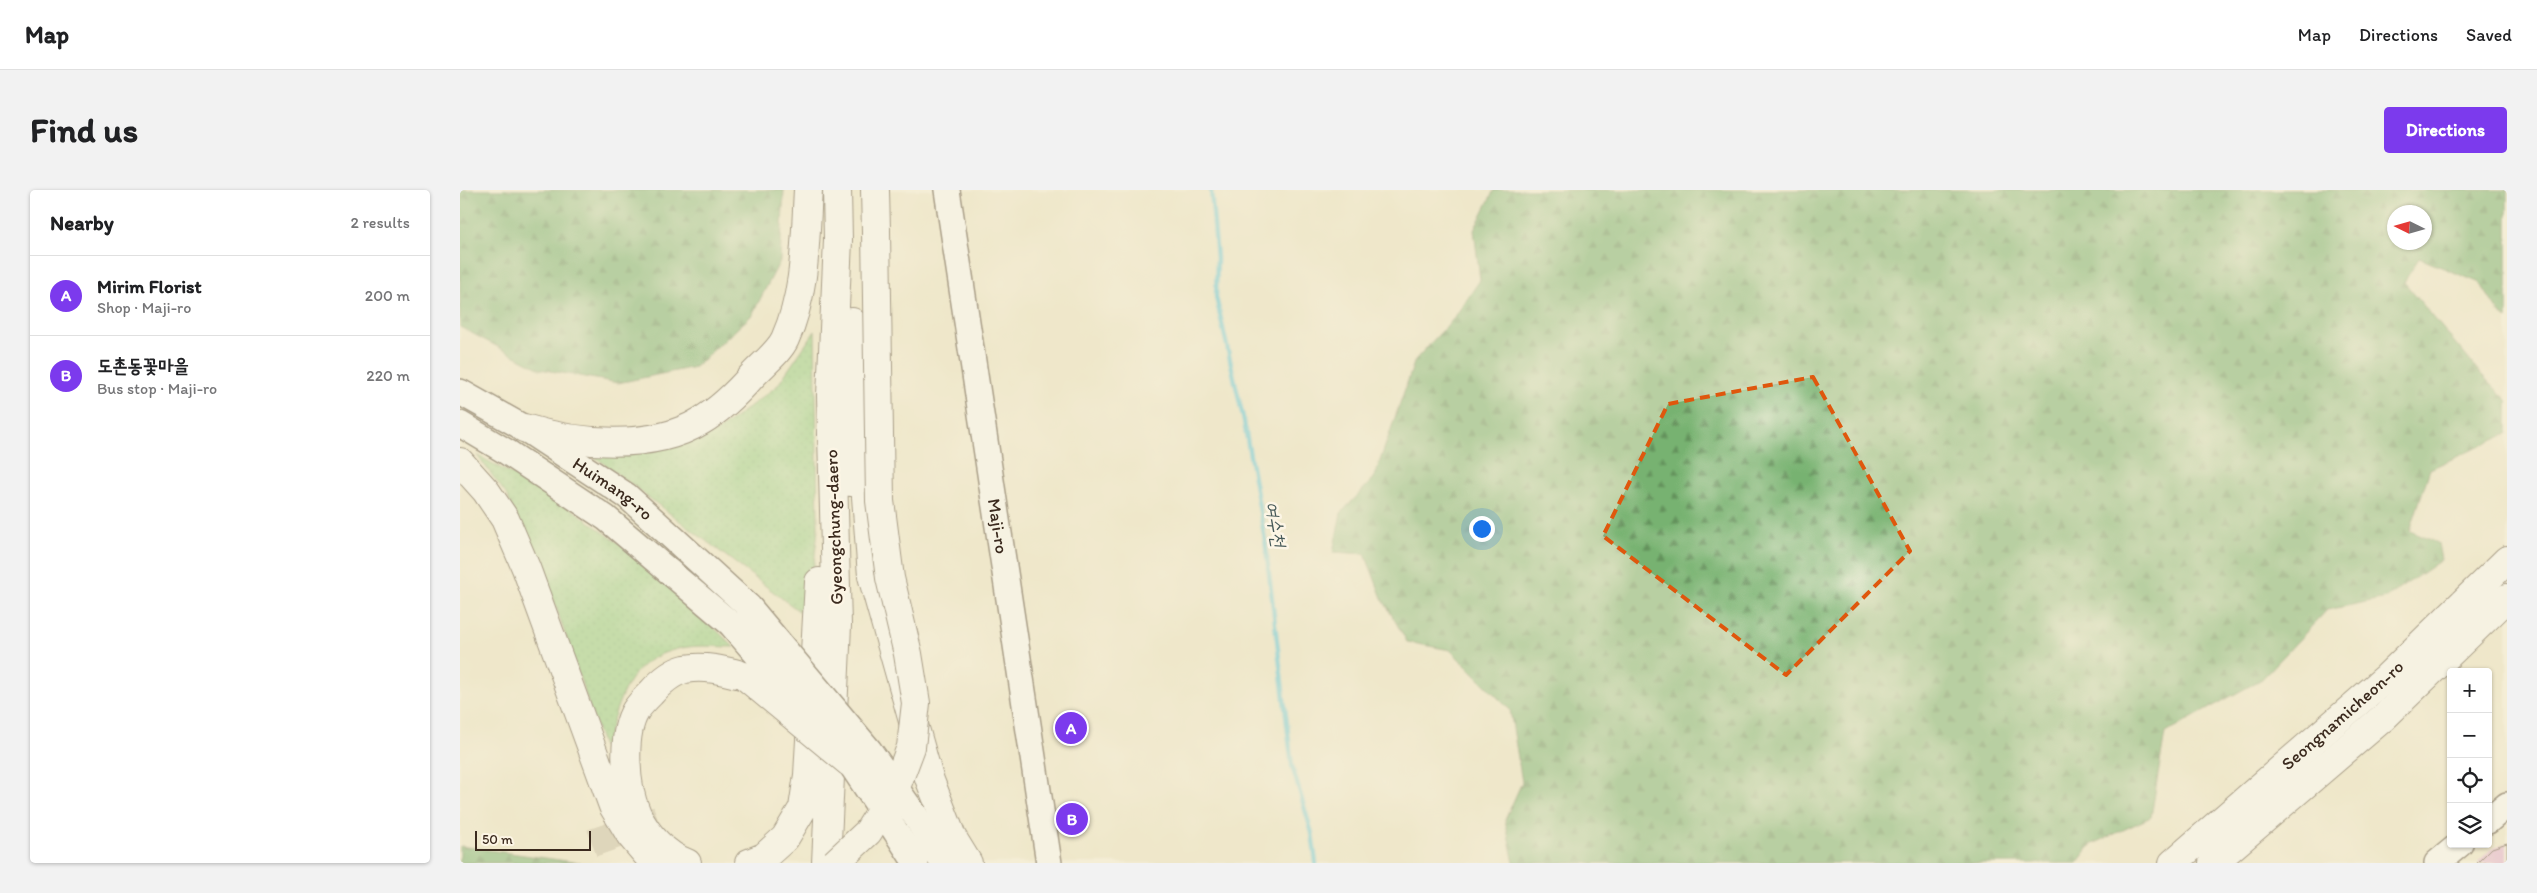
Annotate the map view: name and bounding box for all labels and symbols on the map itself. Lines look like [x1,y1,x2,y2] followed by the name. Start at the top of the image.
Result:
[2387,205,2432,250] north arrow
[820,449,848,605] street label: Gyeongchung-daero
[569,452,657,525] street label: Huimang-ro
[983,497,1013,555] street label: Maji-ro
[1260,500,1291,550] water label: 여수천
[1469,516,1495,542] your location
[2277,656,2408,775] street label: Seongnamicheon-ro
[1055,709,1087,747] pin: A
[1056,800,1088,838] pin: B
[475,828,591,851] scale bar

